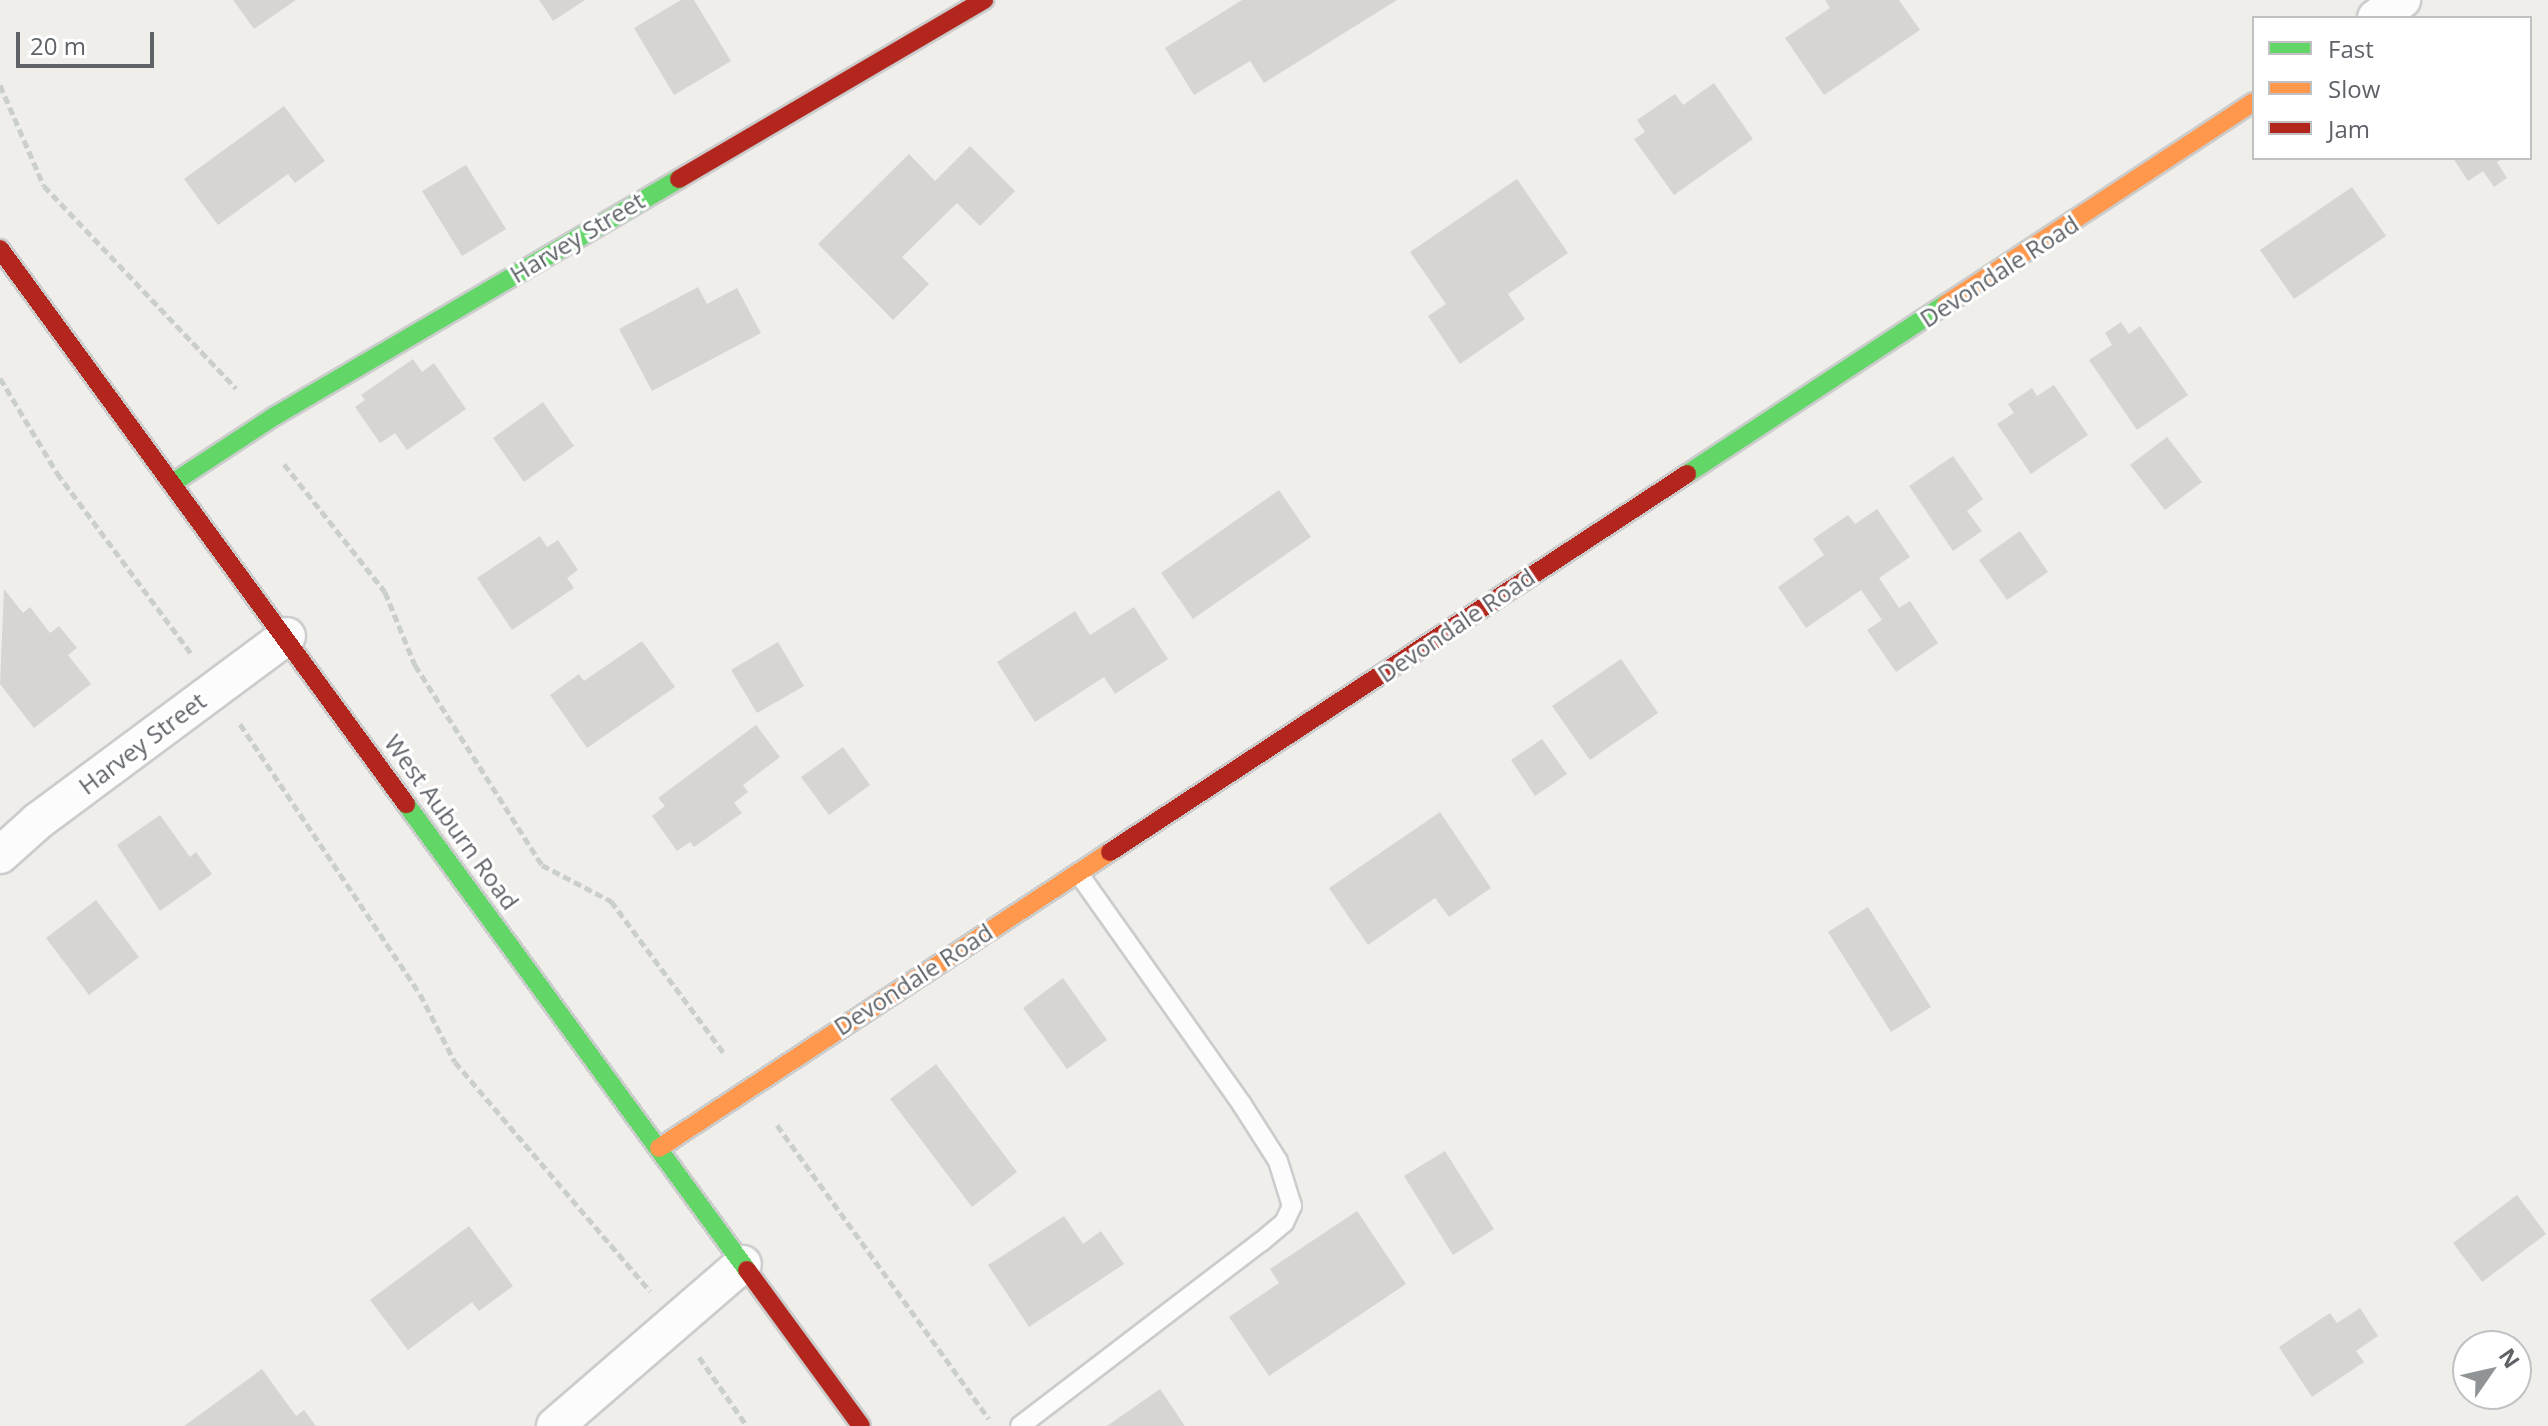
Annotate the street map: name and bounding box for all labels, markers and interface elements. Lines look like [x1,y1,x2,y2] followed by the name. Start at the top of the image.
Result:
[20,16,158,66] scale bar
[2252,16,2532,160] legend
[30,29,86,62] text: 20 m
[2328,32,2374,65] text: Fast
[2328,72,2380,105] text: Slow
[2328,112,2370,145] text: Jam
[505,186,649,288] street label: Harvey Street
[1914,209,2084,333] street label: Devondale Road
[1372,562,1540,688] street label: Devondale Road
[73,686,211,800] street label: Harvey Street
[379,729,525,915] street label: West Auburn Road
[828,917,998,1041] street label: Devondale Road
[2452,1330,2532,1410] north arrow
[2493,1342,2528,1373] text: N

